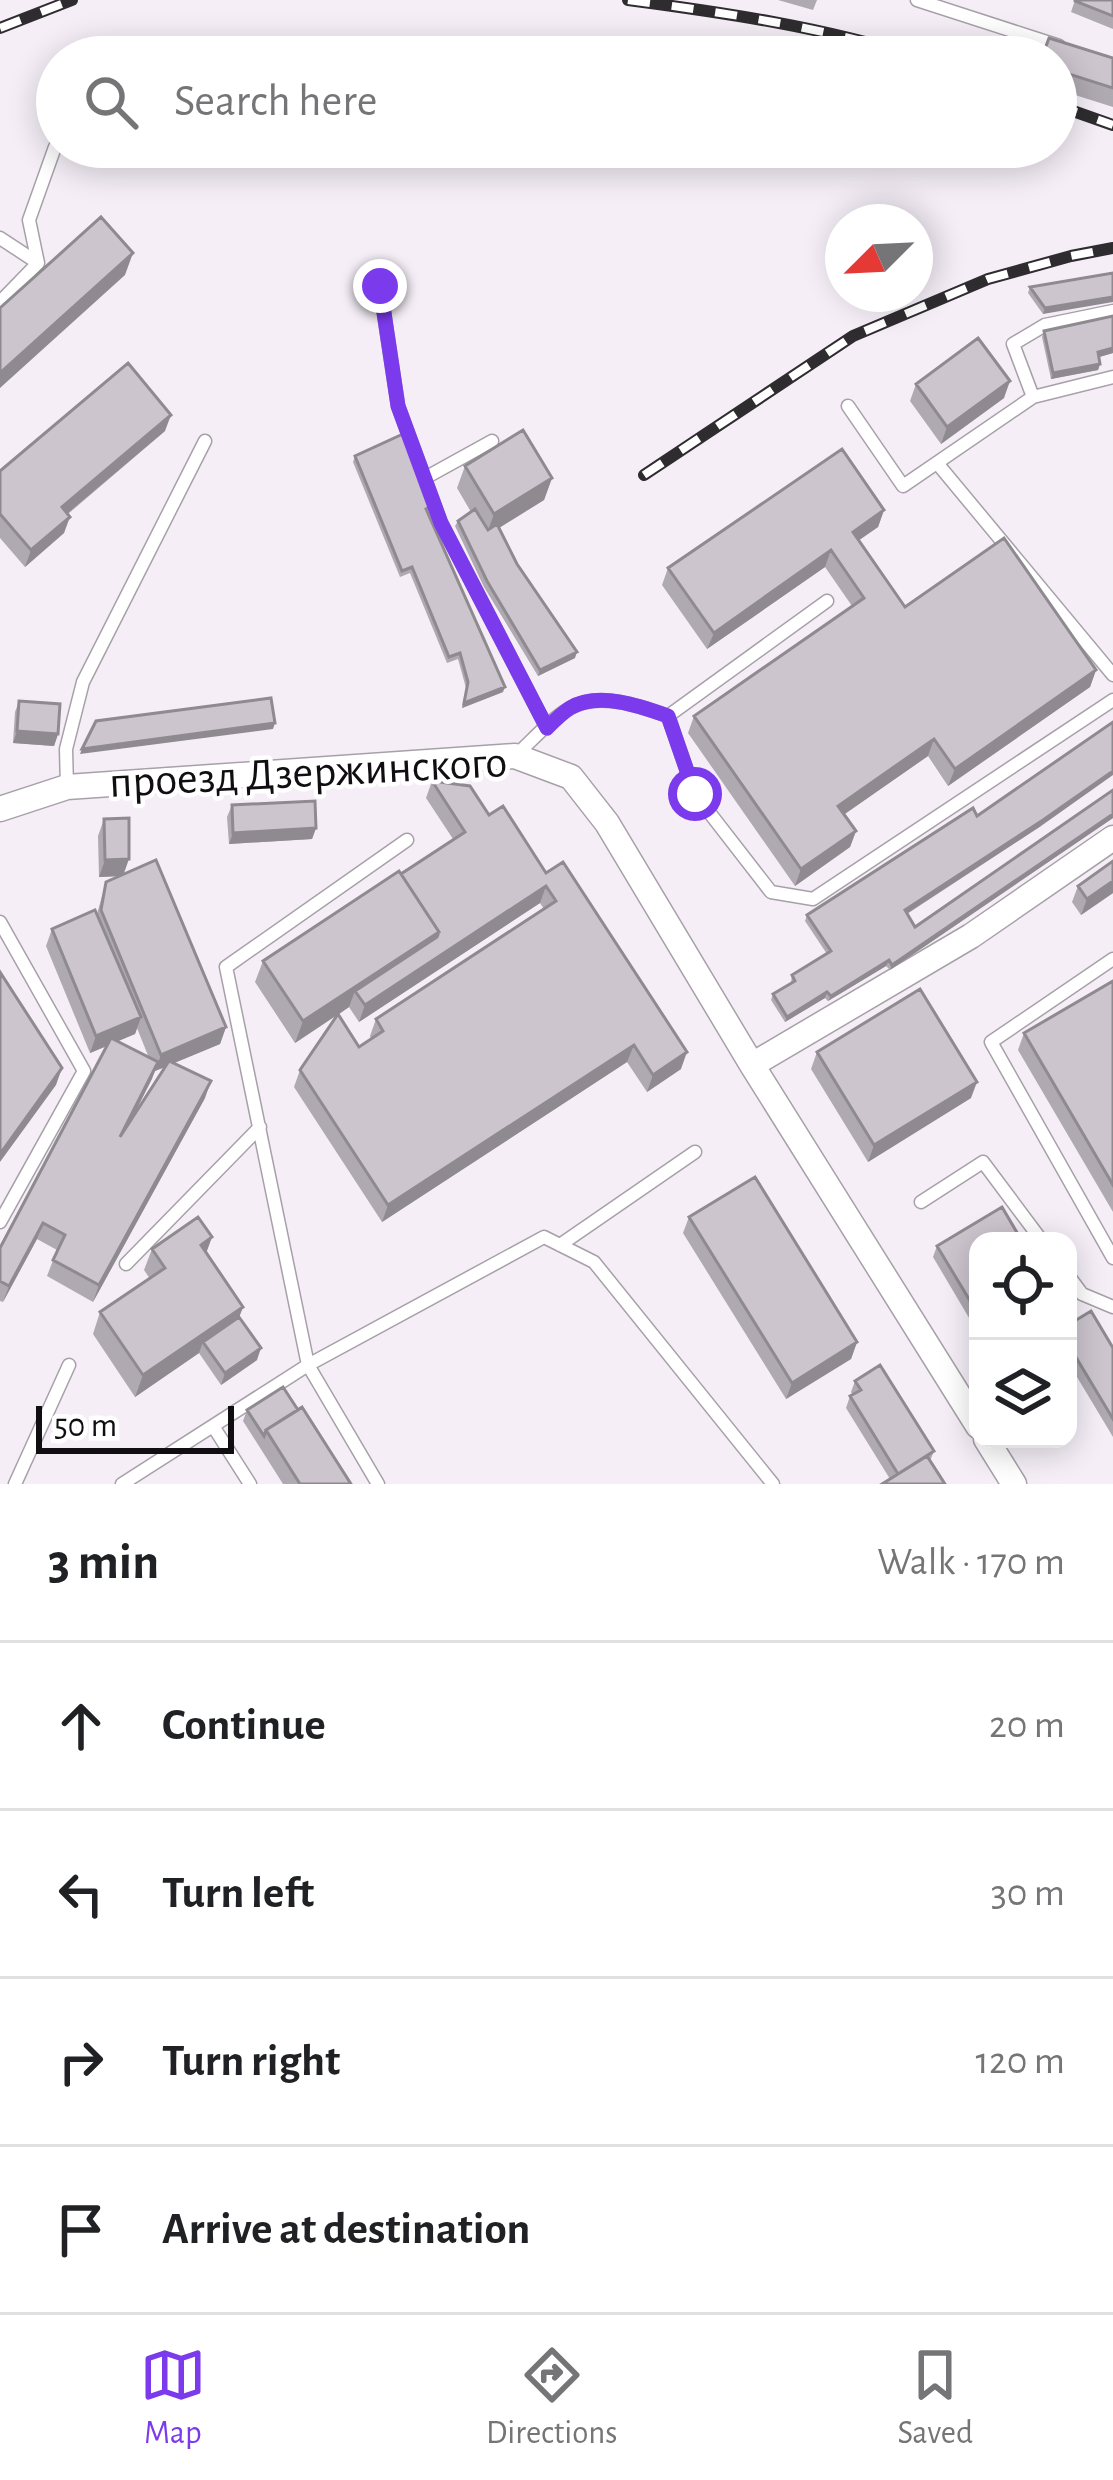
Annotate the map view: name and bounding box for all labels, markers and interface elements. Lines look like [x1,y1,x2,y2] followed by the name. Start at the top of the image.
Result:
[36,36,1077,168] search box
[78,69,144,135] icon: search
[174,79,377,124] text: Search here
[825,204,933,312] north arrow
[353,259,407,313] route end
[108,740,508,806] street label: проезд Дзержинского
[668,767,722,821] route start
[969,1232,1077,1448] map controls
[969,1232,1077,1340] button: locate
[969,1340,1077,1448] button: layers
[36,1400,234,1453] scale bar
[54,1410,117,1443] text: 50 m
[48,1537,159,1588] text: 3 min
[877,1543,1065,1582] text: Walk · 170 m
[48,1693,114,1759] icon: ahead
[162,1703,326,1748] text: Continue
[989,1706,1065,1745] text: 20 m
[48,1861,114,1927] icon: left
[162,1871,314,1916] text: Turn left
[991,1874,1065,1913] text: 30 m
[48,2029,114,2095] icon: right
[162,2039,340,2084] text: Turn right
[976,2042,1065,2081] text: 120 m
[48,2197,114,2263] icon: arrive
[162,2207,530,2252] text: Arrive at destination
[140,2342,206,2454] tab: Map
[486,2342,617,2454] tab: Directions
[897,2342,973,2454] tab: Saved

